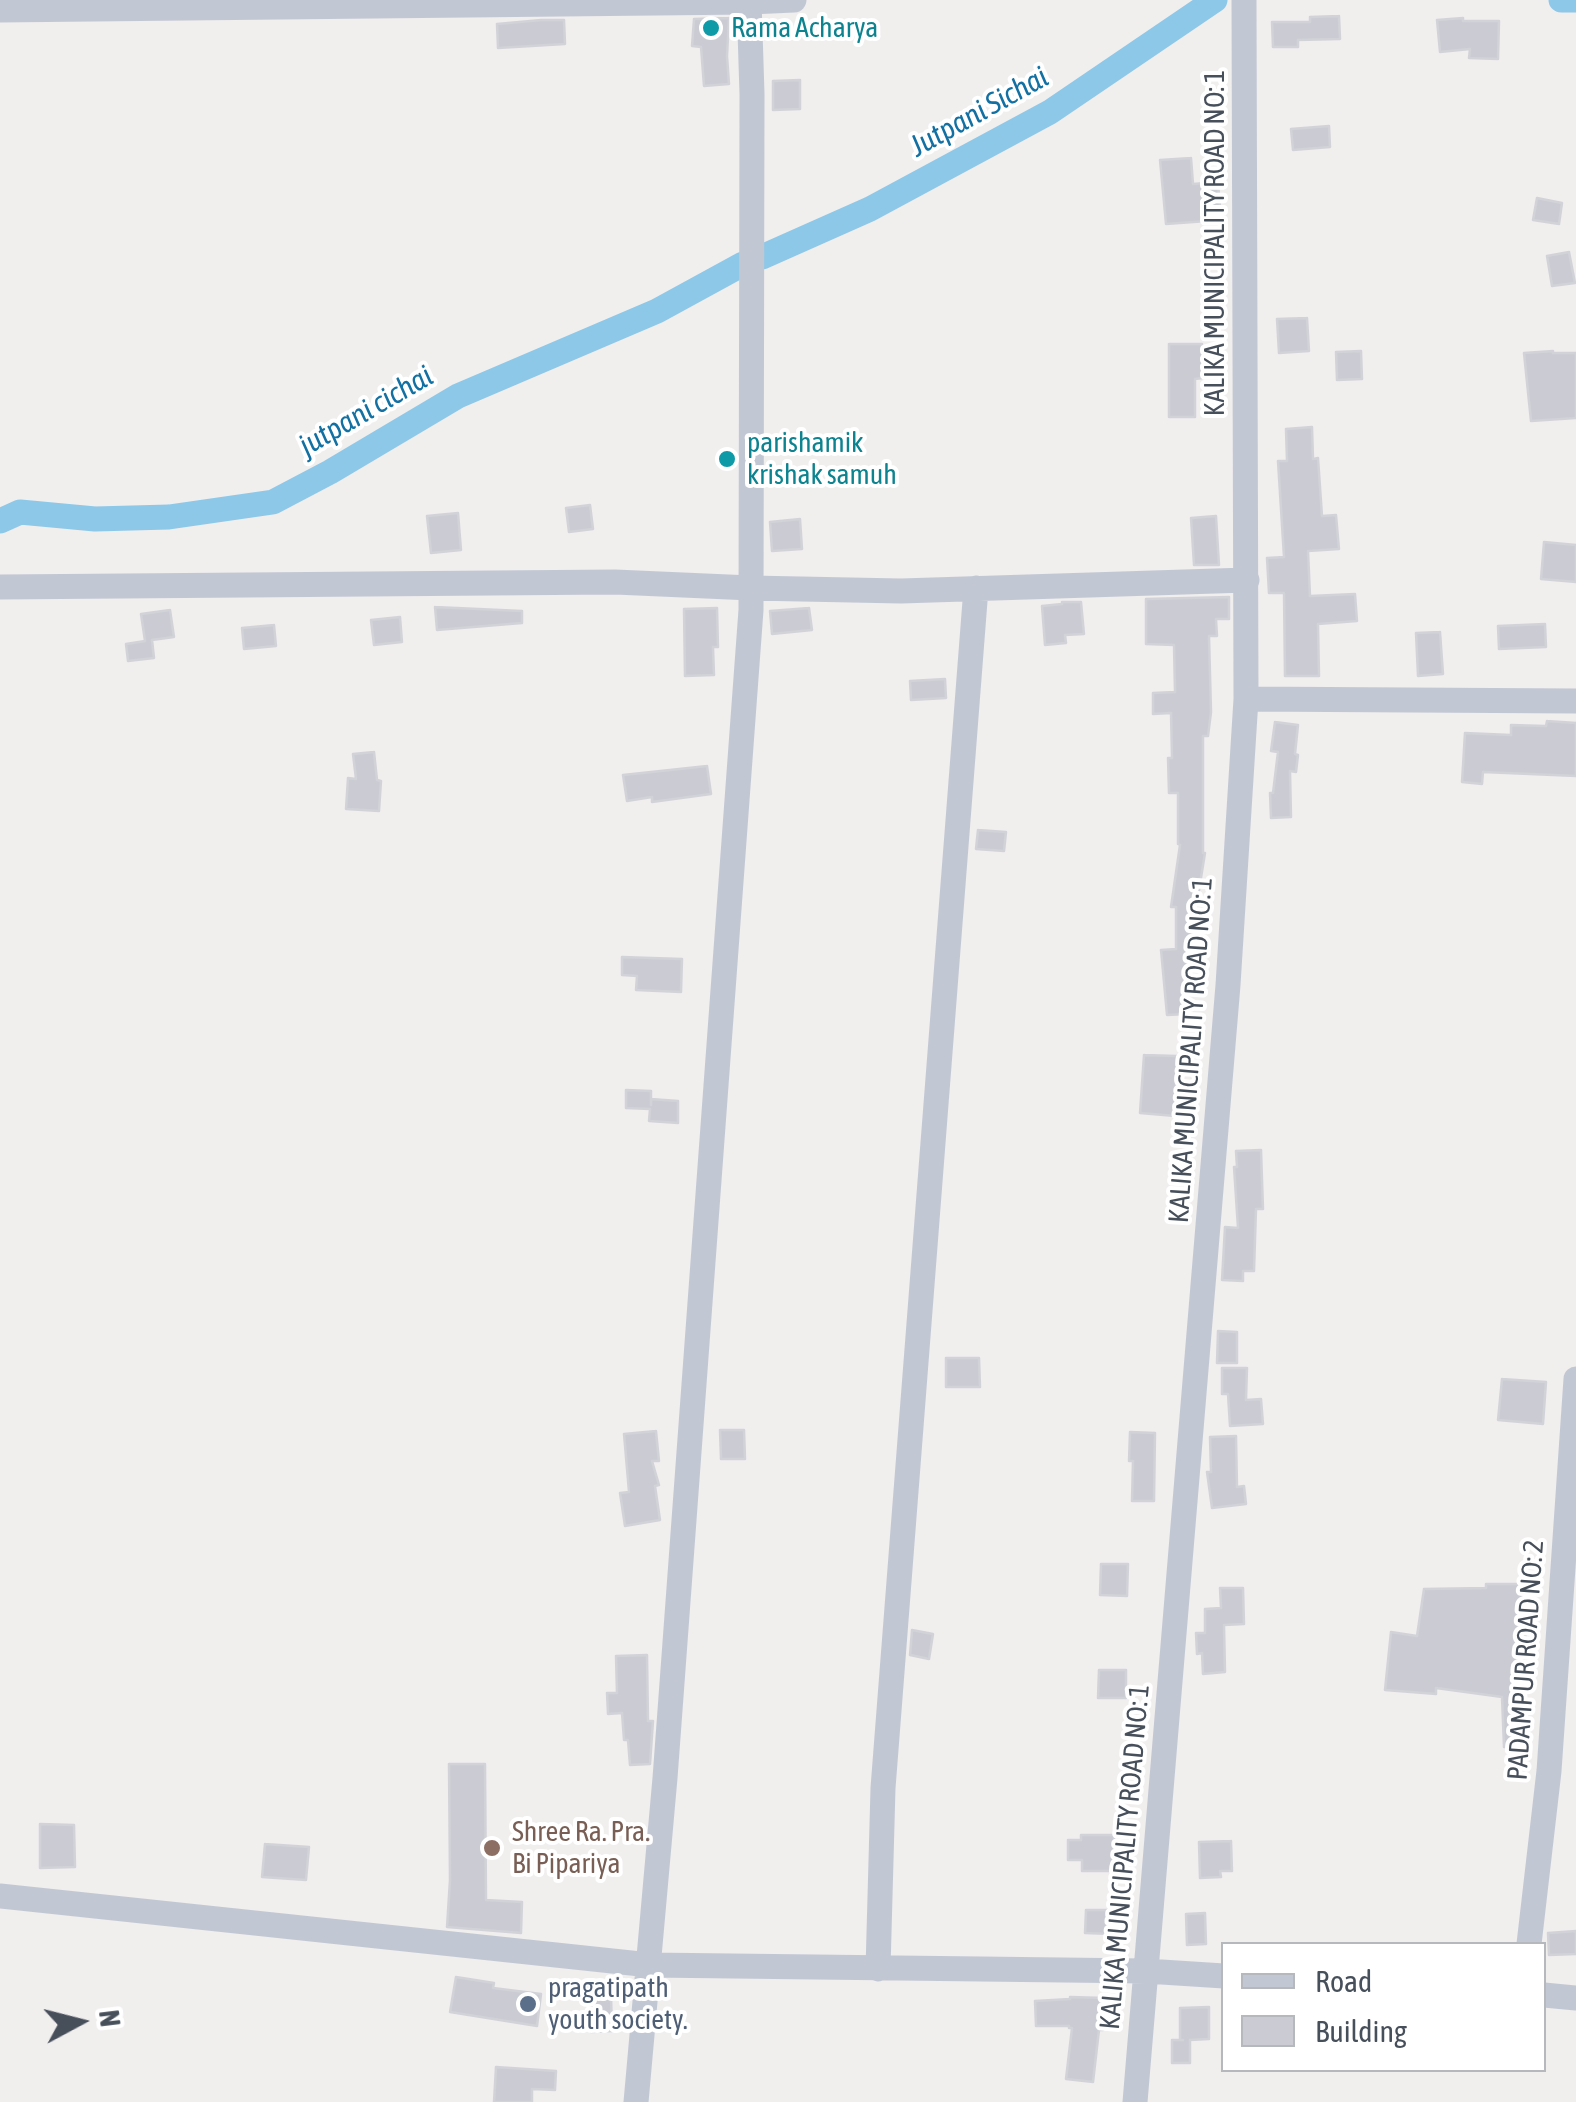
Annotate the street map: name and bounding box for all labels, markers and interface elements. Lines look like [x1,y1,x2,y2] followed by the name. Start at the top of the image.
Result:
[731,11,878,45] place label: Rama Acharya
[700,17,722,39] marker: Rama Acharya
[904,59,1054,165] water label: Jutpani Sichai
[1198,70,1232,416] street label: KALIKA MUNICIPALITY ROAD NO: 1
[293,358,439,464] water label: jutpani cichai
[747,426,897,492] place label: parishamik krishak samuh
[716,448,738,470] marker: parishamik krishak samuh
[1162,876,1220,1224] street label: KALIKA MUNICIPALITY ROAD NO: 1
[1501,1539,1551,1781] street label: PADAMPUR ROAD NO: 2
[1093,1683,1157,2031] street label: KALIKA MUNICIPALITY ROAD NO: 1
[512,1815,650,1881] place label: Shree Ra. Pra. Bi Pipariya
[481,1837,503,1859] marker: Shree Ra. Pra. Bi Pipariya
[1221,1942,1546,2072] legend
[1315,1964,1372,1998] text: Road
[548,1971,688,2037] place label: pragatipath youth society.
[30,1972,130,2072] north arrow
[517,1993,539,2015] marker: pragatipath youth society.
[93,2008,127,2028] text: N
[1315,2014,1407,2048] text: Building

